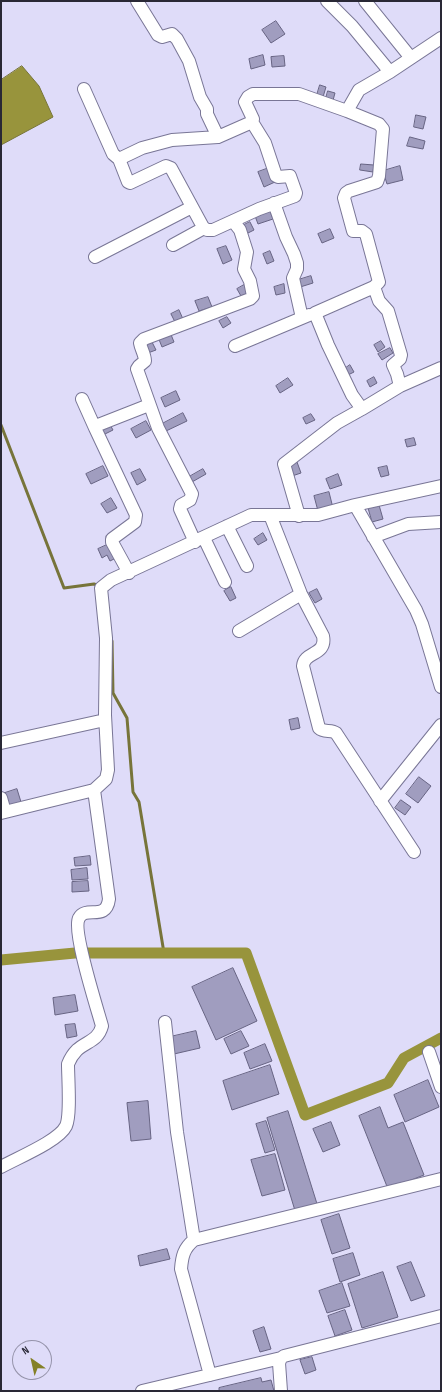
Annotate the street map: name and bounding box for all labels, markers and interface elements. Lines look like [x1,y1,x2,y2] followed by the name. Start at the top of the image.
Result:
[12,1340,52,1380] north arrow
[19,1343,32,1357] text: N

